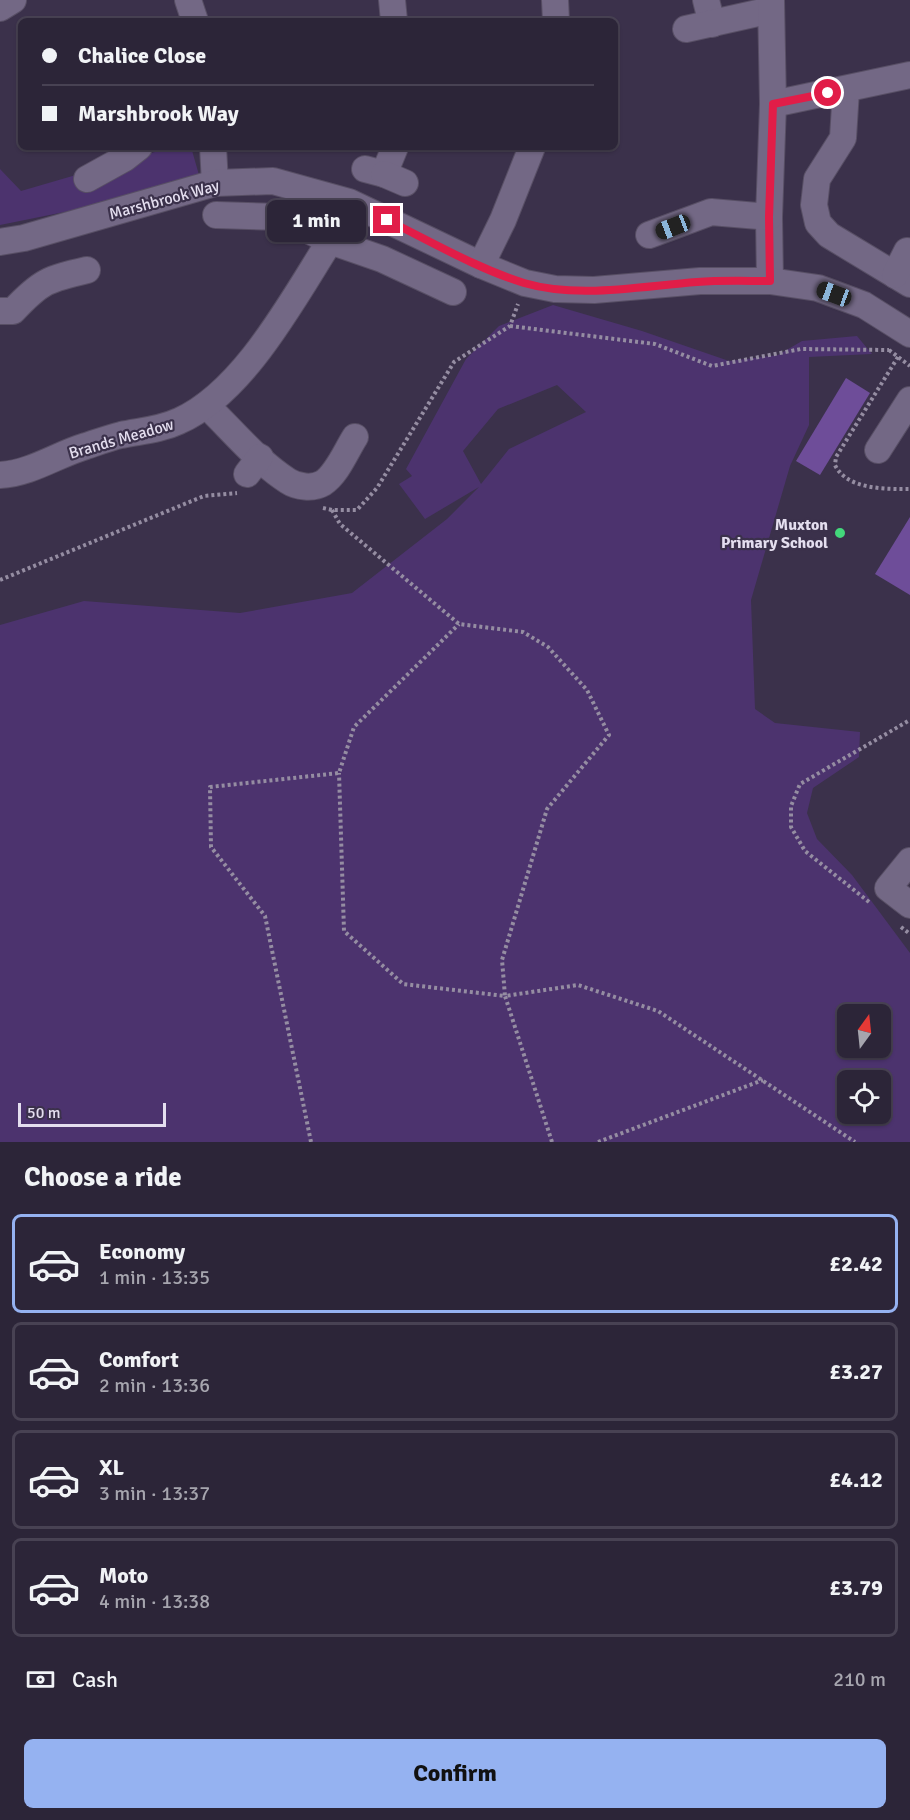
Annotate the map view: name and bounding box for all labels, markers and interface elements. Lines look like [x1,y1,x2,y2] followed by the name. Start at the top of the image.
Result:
[78,42,206,69] text: Chalice Close
[814,79,841,106] route start
[78,100,239,127] text: Marshbrook Way
[107,176,222,224] street label: Marshbrook Way
[267,199,366,241] callout: 1 min
[373,206,400,233] route end
[292,208,341,233] text: 1 min
[653,212,693,242] car
[814,279,854,309] car
[66,414,176,463] street label: Brands Meadow
[721,515,828,553] place label: Muxton Primary School
[833,526,847,540] marker: Muxton Primary School
[837,1004,891,1058] north arrow
[837,1004,891,1124] map controls
[837,1070,891,1124] button: locate
[18,1100,166,1128] scale bar
[27,1103,61,1123] text: 50 m
[24,1161,182,1194] text: Choose a ride
[27,1237,81,1291] icon: car
[99,1238,185,1265] text: Economy
[829,1250,883,1277] text: £2.42
[99,1265,210,1290] text: 1 min · 13:35
[27,1345,81,1399] icon: car
[99,1346,179,1373] text: Comfort
[829,1358,883,1385] text: £3.27
[99,1373,210,1398] text: 2 min · 13:36
[27,1453,81,1507] icon: car
[99,1454,124,1481] text: XL
[829,1466,883,1493] text: £4.12
[99,1481,210,1506] text: 3 min · 13:37
[27,1561,81,1615] icon: car
[99,1562,148,1589] text: Moto
[829,1574,883,1601] text: £3.79
[99,1589,210,1614] text: 4 min · 13:38
[24,1663,57,1696] icon: cash
[72,1666,118,1693] text: Cash
[833,1667,886,1692] text: 210 m
[24,1739,886,1808] button: Confirm

